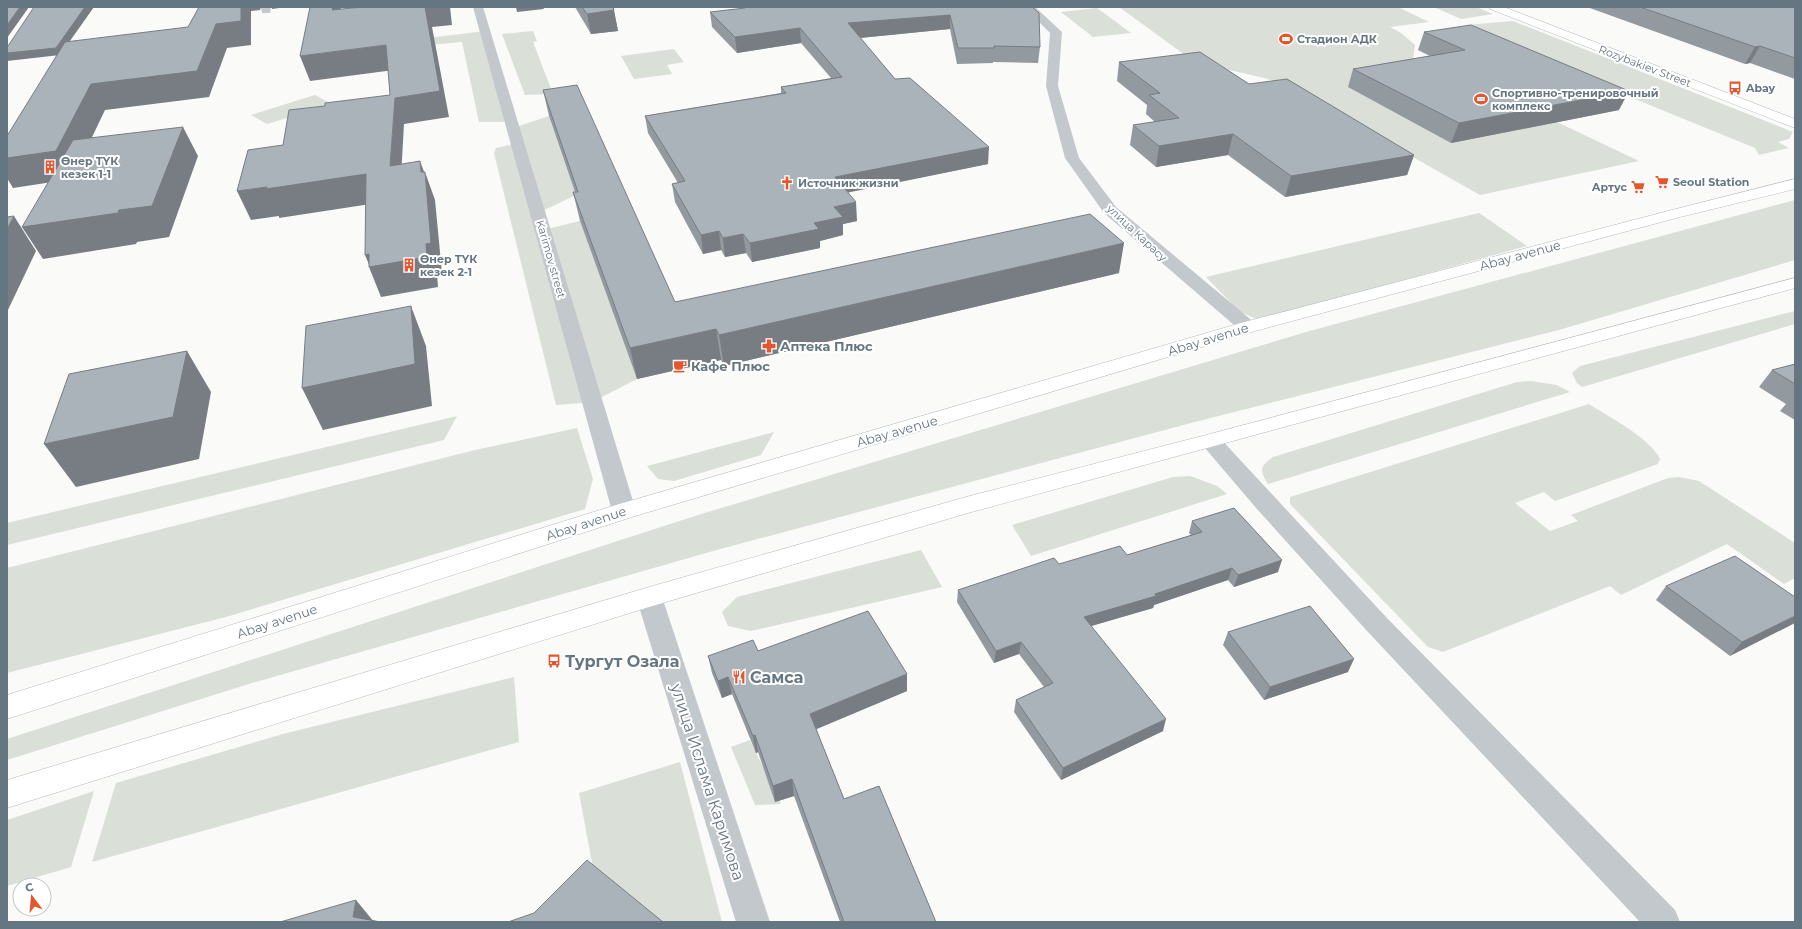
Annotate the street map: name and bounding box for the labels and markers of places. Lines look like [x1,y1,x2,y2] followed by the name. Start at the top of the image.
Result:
[1278,31,1294,47] sports icon: Стадион АДК
[1297,32,1377,46] place label: Стадион АДК
[1727,80,1743,96] bus stop icon: Abay
[1745,81,1776,95] place label: Abay
[1492,86,1659,113] place label: Спортивно-тренировочный комплекс
[1473,91,1489,107] sports icon: Спортивно-тренировочный комплекс
[61,154,118,181] place label: Өнер ТҮК кезек 1-1
[42,159,58,175] building icon: Өнер ТҮК кезек 1-1
[1654,174,1670,190] supermarket icon: Seoul Station
[779,175,795,191] church icon: Источник жизни
[1673,175,1749,189] place label: Seoul Station
[798,176,898,190] place label: Источник жизни
[1630,179,1646,195] supermarket icon: Артус
[1592,180,1627,194] place label: Артус
[420,252,477,279] place label: Өнер ТҮК кезек 2-1
[401,257,417,273] building icon: Өнер ТҮК кезек 2-1
[761,338,777,354] pharmacy icon: Аптека Плюс
[780,338,873,354] place label: Аптека Плюс
[672,358,688,374] cafe icon: Кафе Плюс
[691,358,770,374] place label: Кафе Плюс
[565,652,679,671] place label: Тургут Озала
[546,653,562,669] bus stop icon: Тургут Озала
[750,668,803,687] place label: Самса
[731,669,747,685] restaurant icon: Самса

